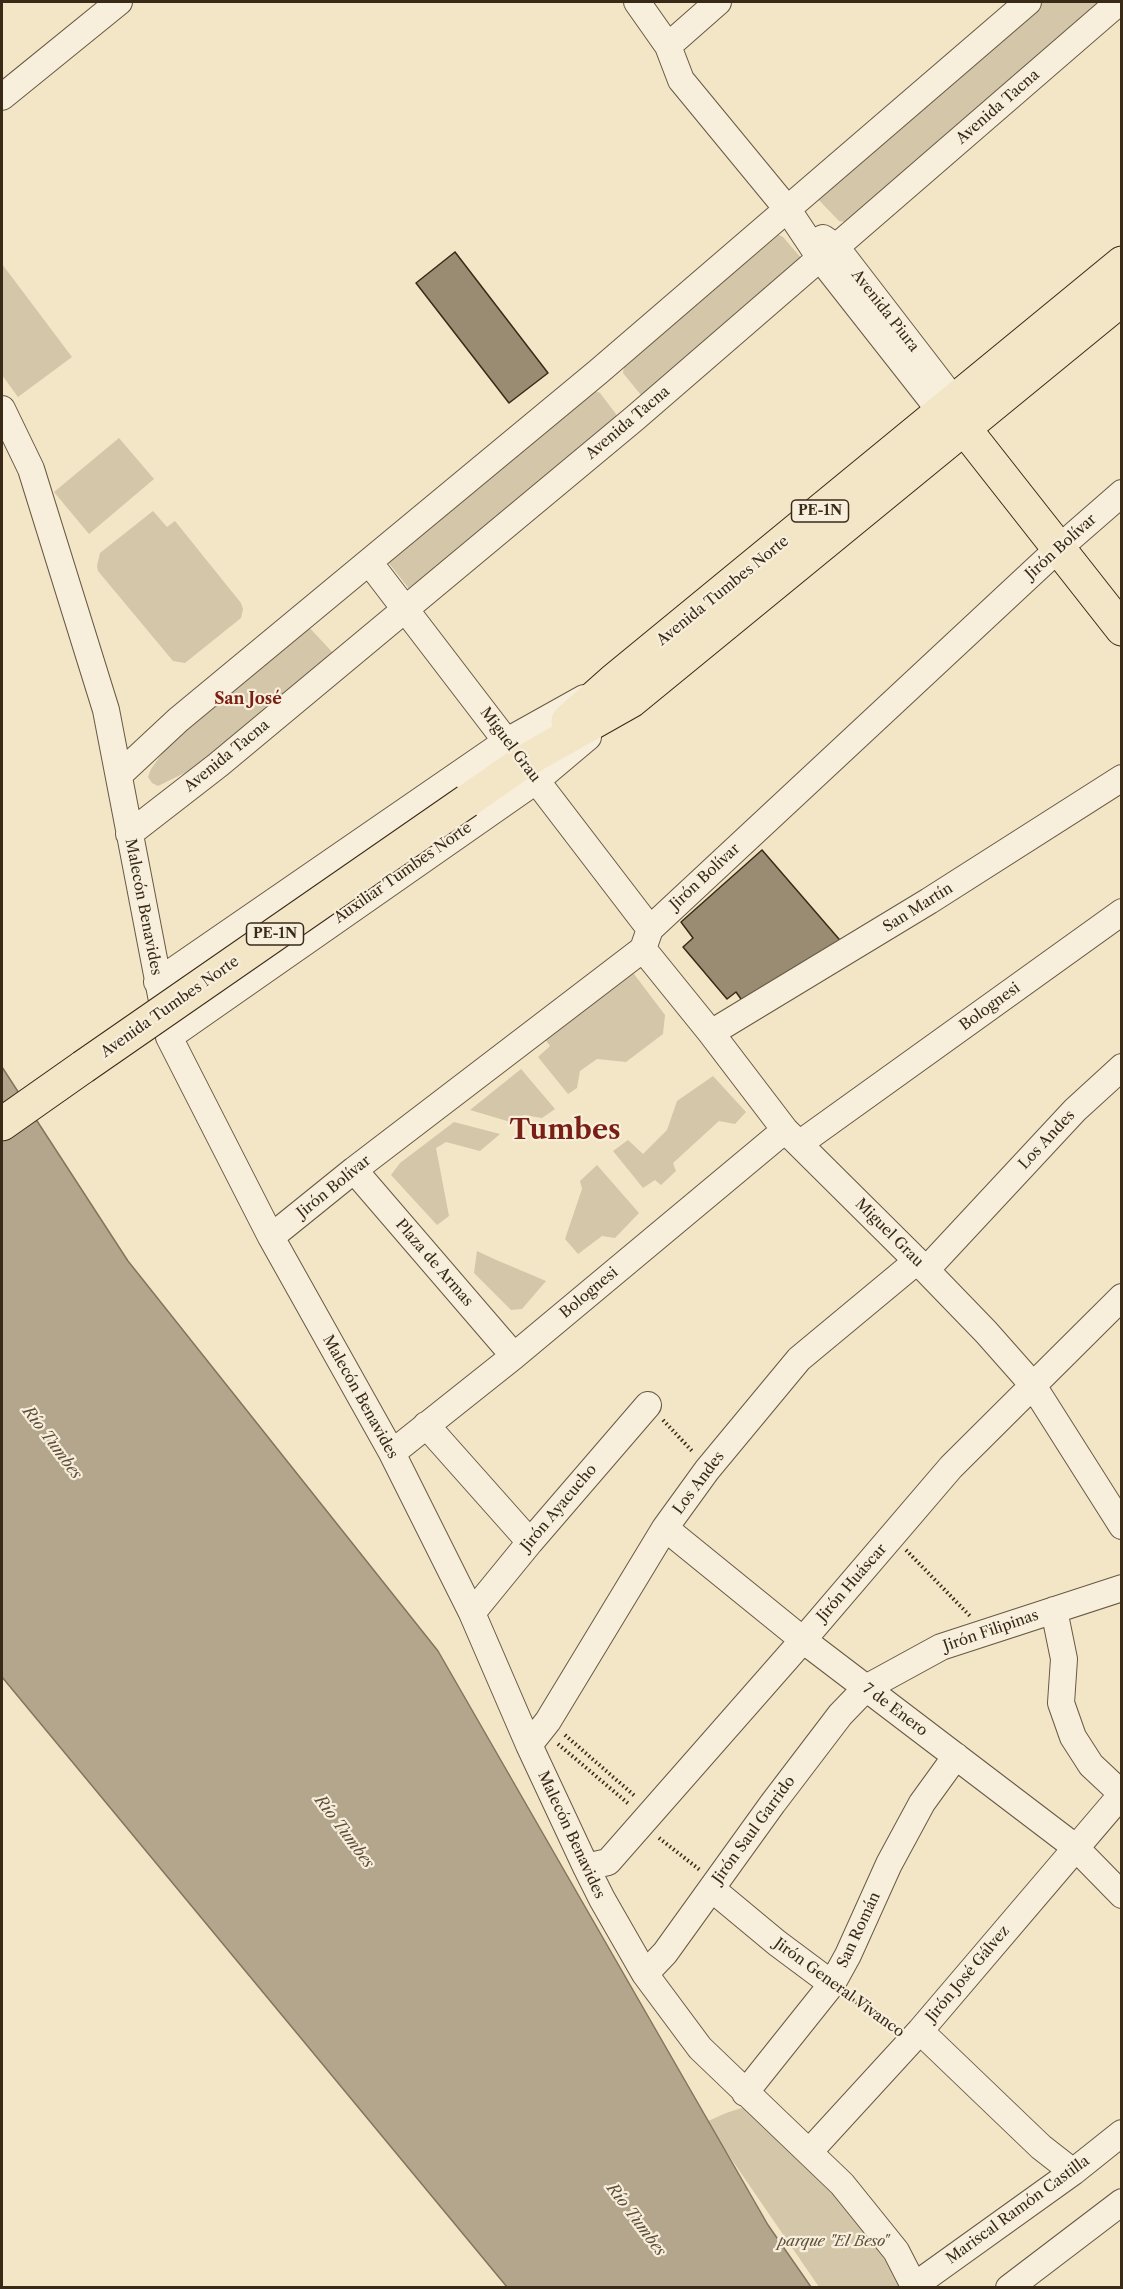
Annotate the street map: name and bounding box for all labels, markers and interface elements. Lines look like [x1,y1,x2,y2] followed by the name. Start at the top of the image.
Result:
[953,66,1043,148] street label: Avenida Tacna
[847,266,923,356] street label: Avenida Piura
[582,383,674,463] street label: Avenida Tacna
[792,500,848,522] road number: PE-1N
[1022,511,1100,583] street label: Jirón Bolívar
[653,532,793,650] street label: Avenida Tumbes Norte
[214,689,282,709] district label: San José
[476,704,544,786] street label: Miguel Grau
[181,716,273,796] street label: Avenida Tacna
[331,819,475,927] street label: Auxiliar Tumbes Norte
[121,837,165,977] street label: Malecón Benavides
[666,840,744,914] street label: Jirón Bolívar
[880,880,956,936] street label: San Martín
[246,923,304,945] road number: PE-1N
[98,952,242,1062] street label: Avenida Tumbes Norte
[956,979,1024,1035] street label: Bolognesi
[1015,1107,1079,1173] street label: Los Andes
[509,1115,621,1147] district label: Tumbes
[294,1152,374,1222] street label: Jirón Bolívar
[851,1195,927,1271] street label: Miguel Grau
[391,1216,477,1310] street label: Plaza de Armas
[556,1264,622,1322] street label: Bolognesi
[318,1332,402,1462] street label: Malecón Benavides
[18,1403,86,1483] water label: Río Tumbes
[670,1448,728,1518] street label: Los Andes
[517,1461,601,1555] street label: Jirón Ayacucho
[813,1540,891,1626] street label: Jirón Huáscar
[941,1606,1041,1656] street label: Jirón Filipinas
[859,1680,931,1740] street label: 7 de Enero
[534,1768,608,1902] street label: Malecón Benavides
[709,1773,799,1887] street label: Jirón Saul Garrido
[310,1792,378,1872] water label: Río Tumbes
[834,1889,884,1971] street label: San Román
[923,1922,1013,2026] street label: Jirón José Gálvez
[770,1935,908,2041] street label: Jirón General Vivanco
[943,2152,1093,2268] street label: Mariscal Ramón Castilla
[602,2180,670,2260] water label: Río Tumbes
[778,2233,888,2251] park label: parque "El Beso"

